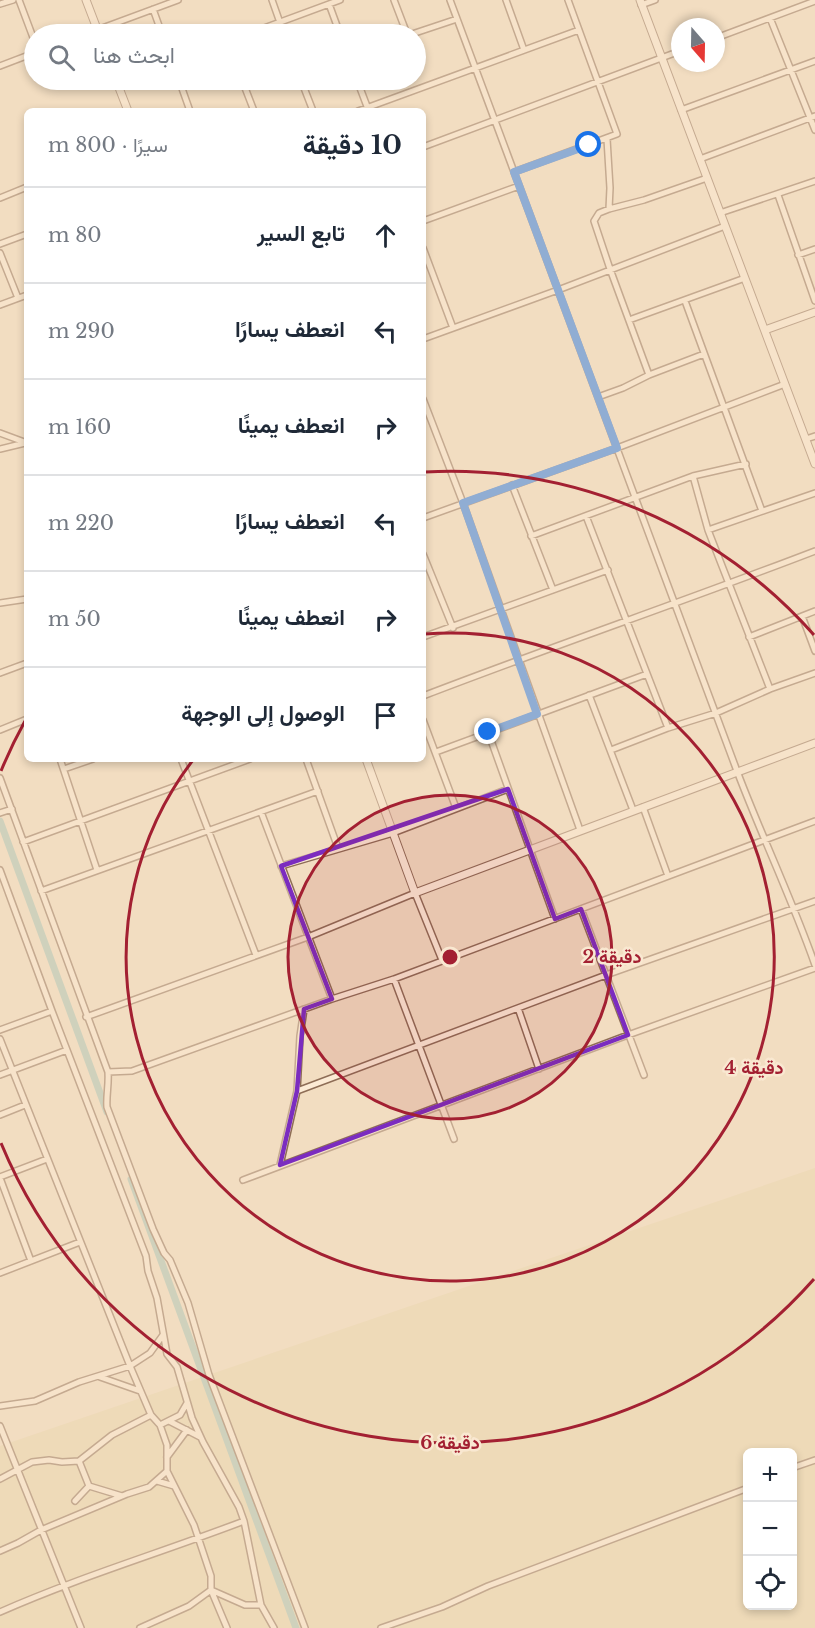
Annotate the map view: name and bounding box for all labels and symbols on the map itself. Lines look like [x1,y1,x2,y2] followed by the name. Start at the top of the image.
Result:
[671,18,725,72] north arrow
[575,131,601,157] route start
[474,718,500,744] route end
[583,946,642,968] text: 2 دقيقة
[440,947,460,967] centre of rings
[724,1057,784,1079] text: 4 دقيقة
[420,1432,480,1454] text: 6 دقيقة

